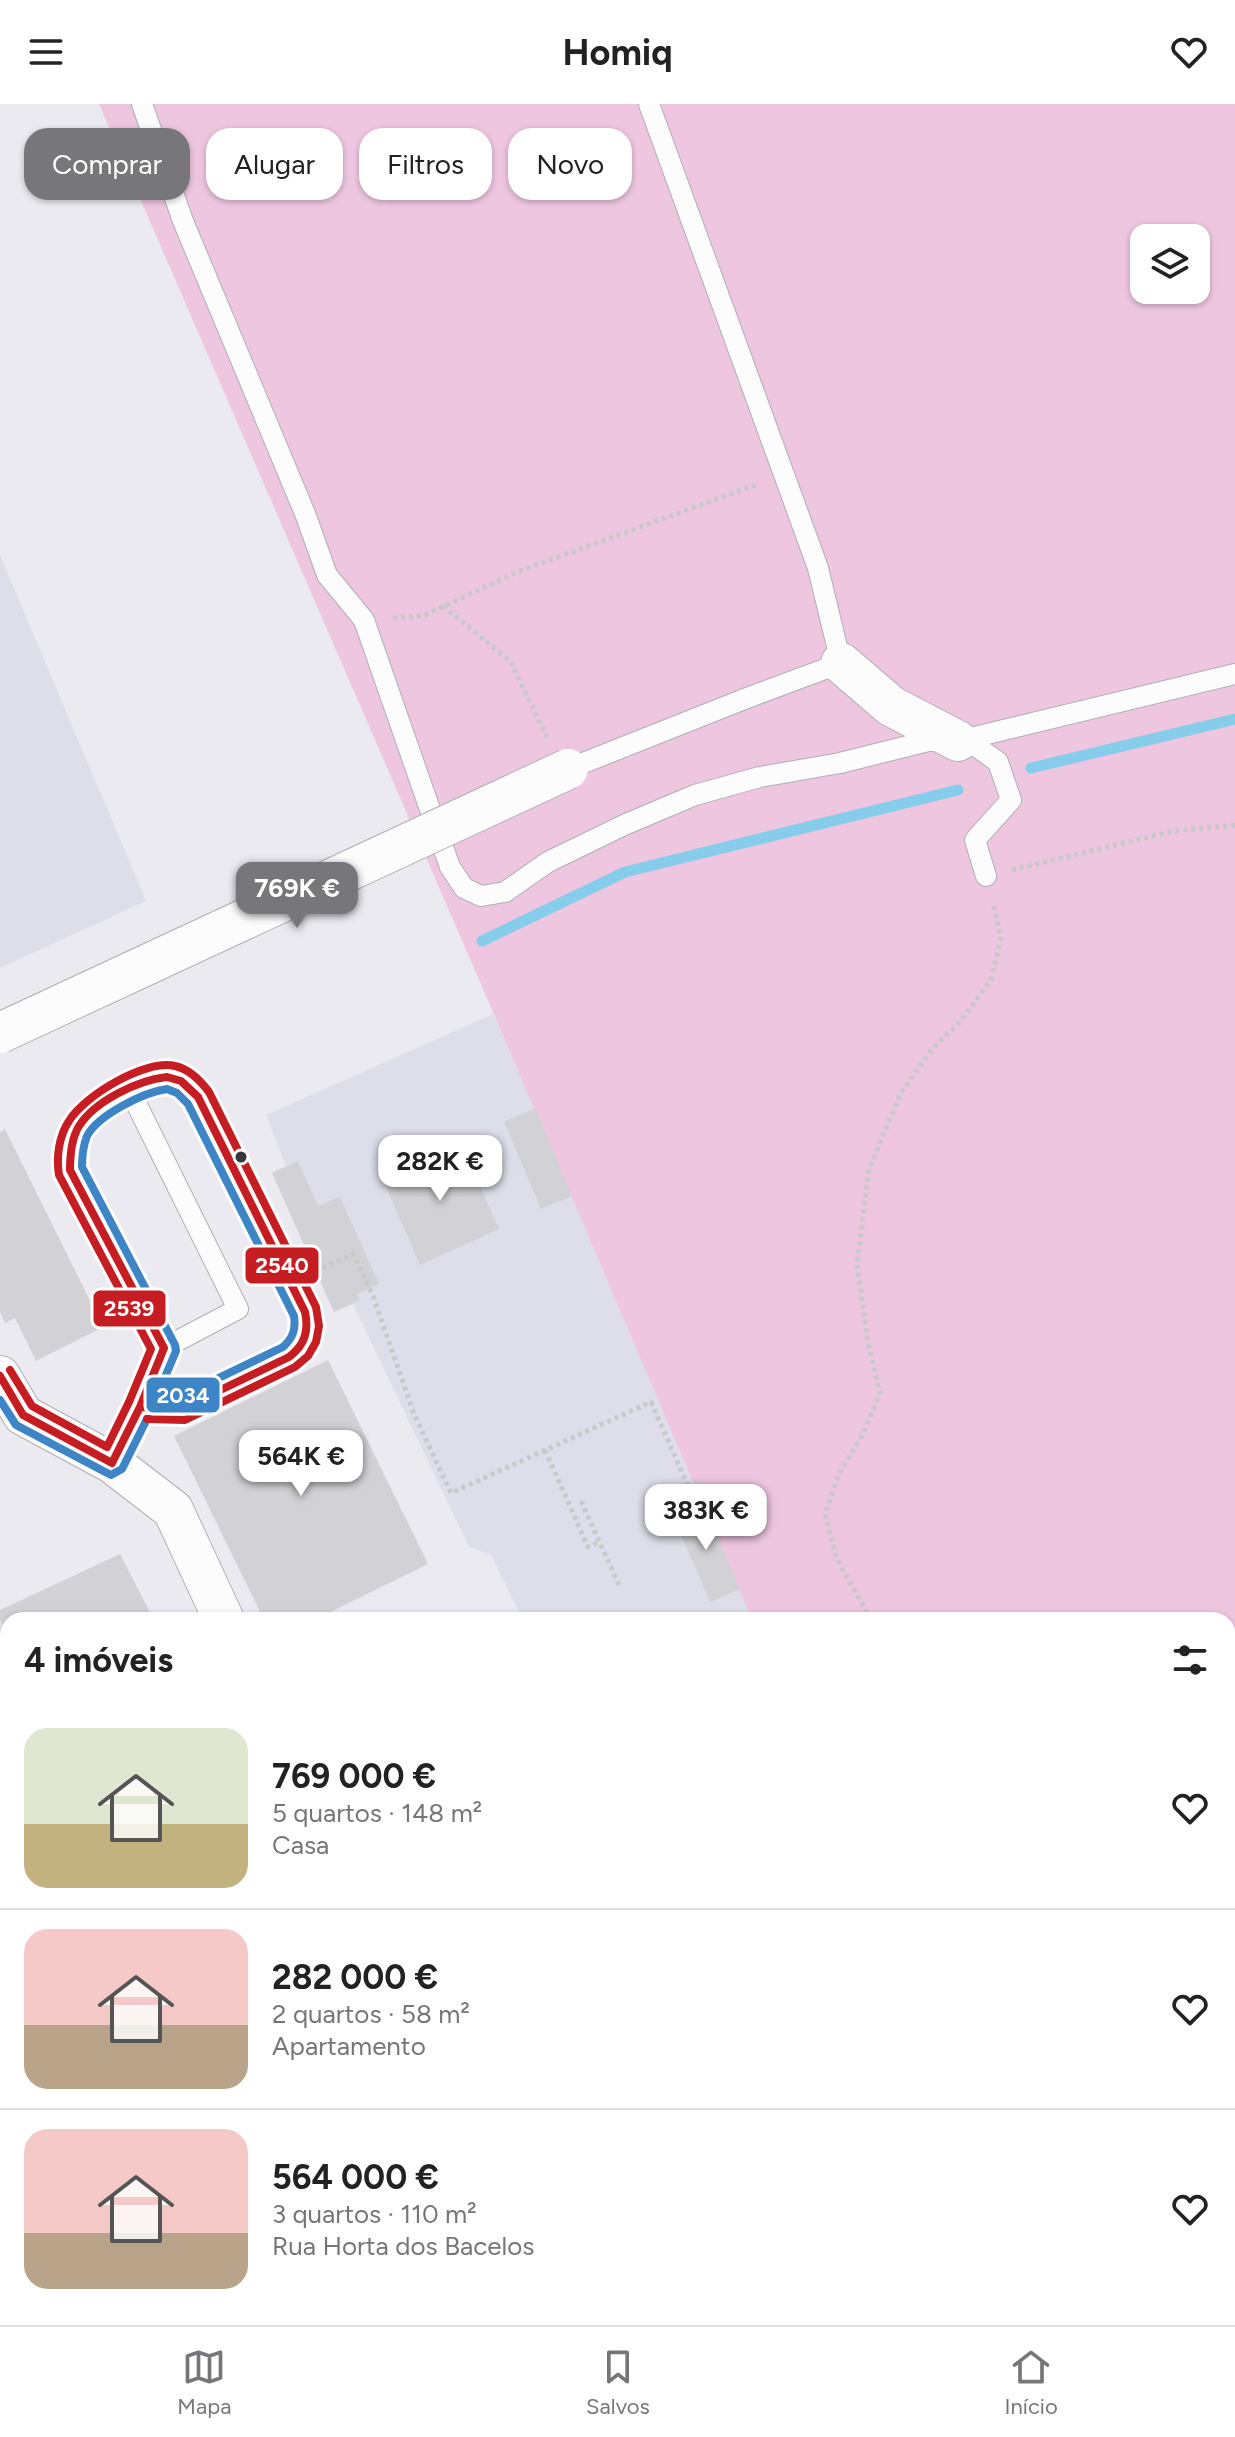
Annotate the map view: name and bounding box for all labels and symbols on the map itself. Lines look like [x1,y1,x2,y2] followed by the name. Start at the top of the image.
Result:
[232,862,362,930] pin: 769K €
[375,1135,505,1203] pin: 282K €
[233,1149,249,1165] unlabelled marker
[244,1246,320,1285] line badge: 2540
[255,1252,309,1279] text: 2540
[92,1289,167,1328] line badge: 2539
[104,1295,154,1322] text: 2539
[145,1376,221,1414] line badge: 2034
[156,1382,210,1409] text: 2034
[236,1430,366,1498] pin: 564K €
[641,1484,771,1552] pin: 383K €

